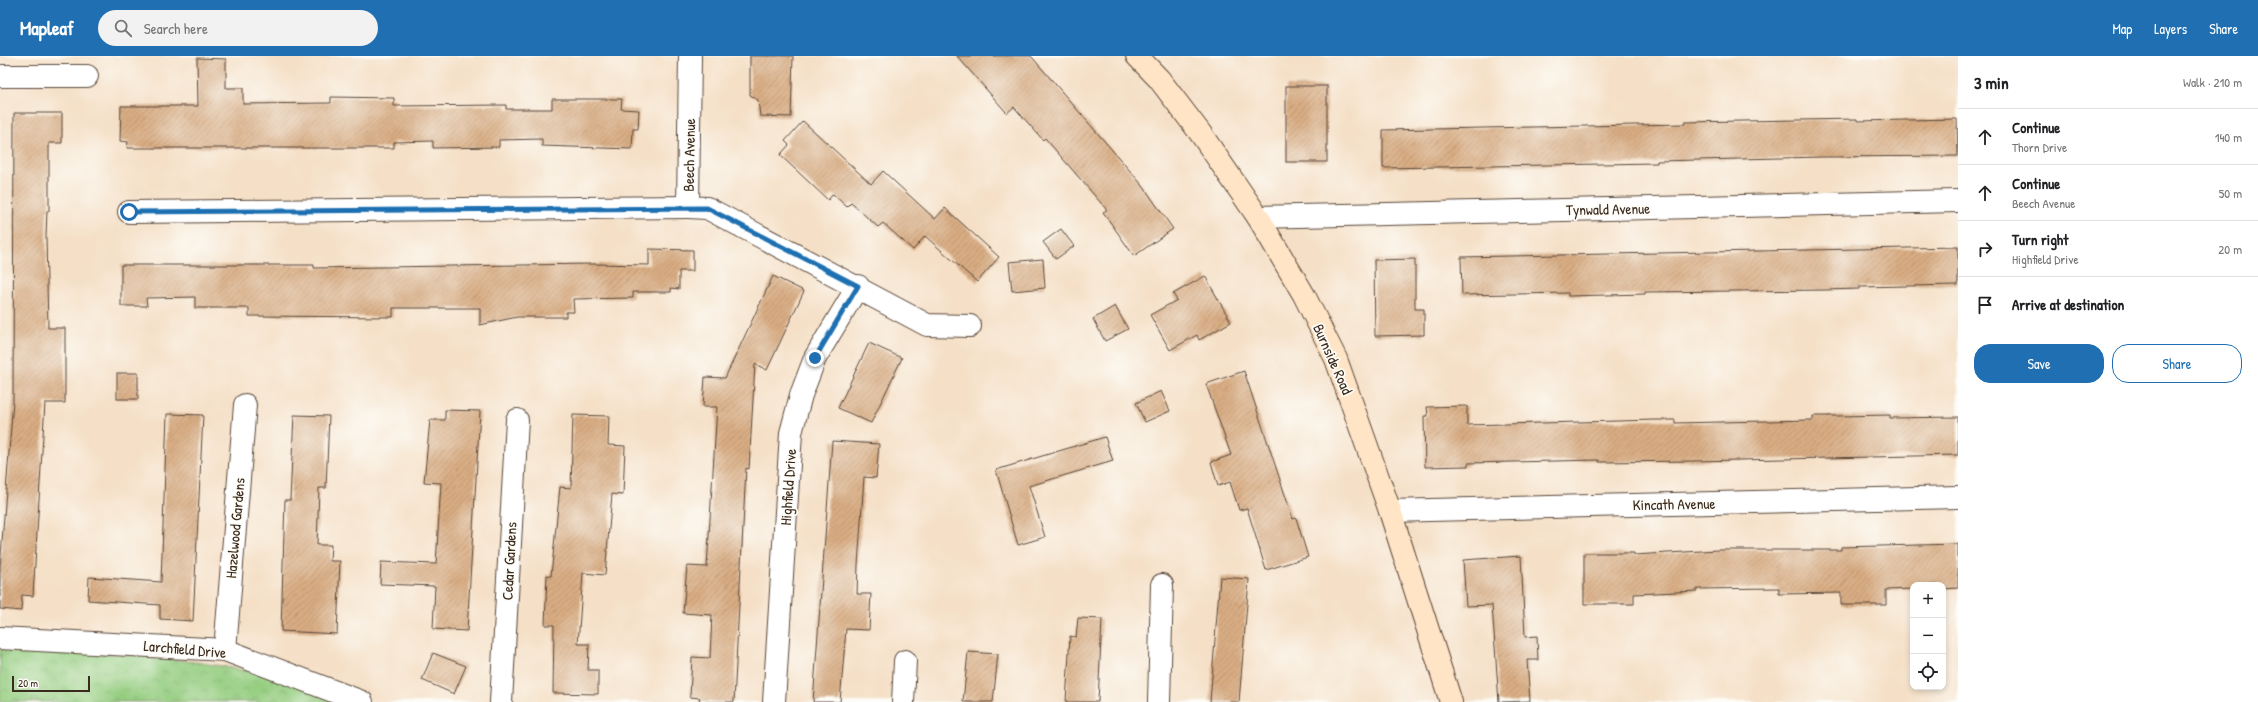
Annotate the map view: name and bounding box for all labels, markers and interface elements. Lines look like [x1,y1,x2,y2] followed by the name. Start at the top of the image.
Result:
[98,10,378,46] search box
[20,15,74,41] text: Mapleaf
[112,17,134,39] icon: search
[144,18,208,39] text: Search here
[2112,19,2132,38] text: Map
[2154,19,2187,38] text: Layers
[2209,19,2238,38] text: Share
[1974,71,2009,94] text: 3 min
[2183,73,2242,91] text: Walk · 210 m
[2012,117,2060,138] text: Continue
[678,118,700,192] street label: Beech Avenue
[1974,126,1996,148] icon: ahead
[2215,128,2242,146] text: 140 m
[2012,138,2067,156] text: Thorn Drive
[2012,173,2060,194] text: Continue
[1974,182,1996,204] icon: ahead
[2219,184,2242,202] text: 50 m
[2012,194,2075,212] text: Beech Avenue
[1566,198,1650,220] street label: Tynwald Avenue
[120,203,138,221] route start
[2012,229,2068,250] text: Turn right
[1974,238,1996,260] icon: right
[2218,240,2242,258] text: 20 m
[2012,250,2079,268] text: Highfield Drive
[1974,294,1996,316] icon: arrive
[2012,294,2124,315] text: Arrive at destination
[1308,320,1358,398] street label: Burnside Road
[1974,344,2104,383] button: Save
[2112,344,2242,383] button: Share
[806,349,824,367] route end
[775,448,801,526] street label: Highfield Drive
[220,477,250,579] street label: Hazelwood Gardens
[1633,493,1716,515] street label: Kincath Avenue
[496,521,522,601] street label: Cedar Gardens
[1910,582,1946,690] map controls
[1910,582,1946,618] button: +
[1910,618,1946,654] button: −
[143,635,227,663] street label: Larchfield Drive
[1910,654,1946,690] button: locate
[12,674,90,693] scale bar
[18,676,38,690] text: 20 m

